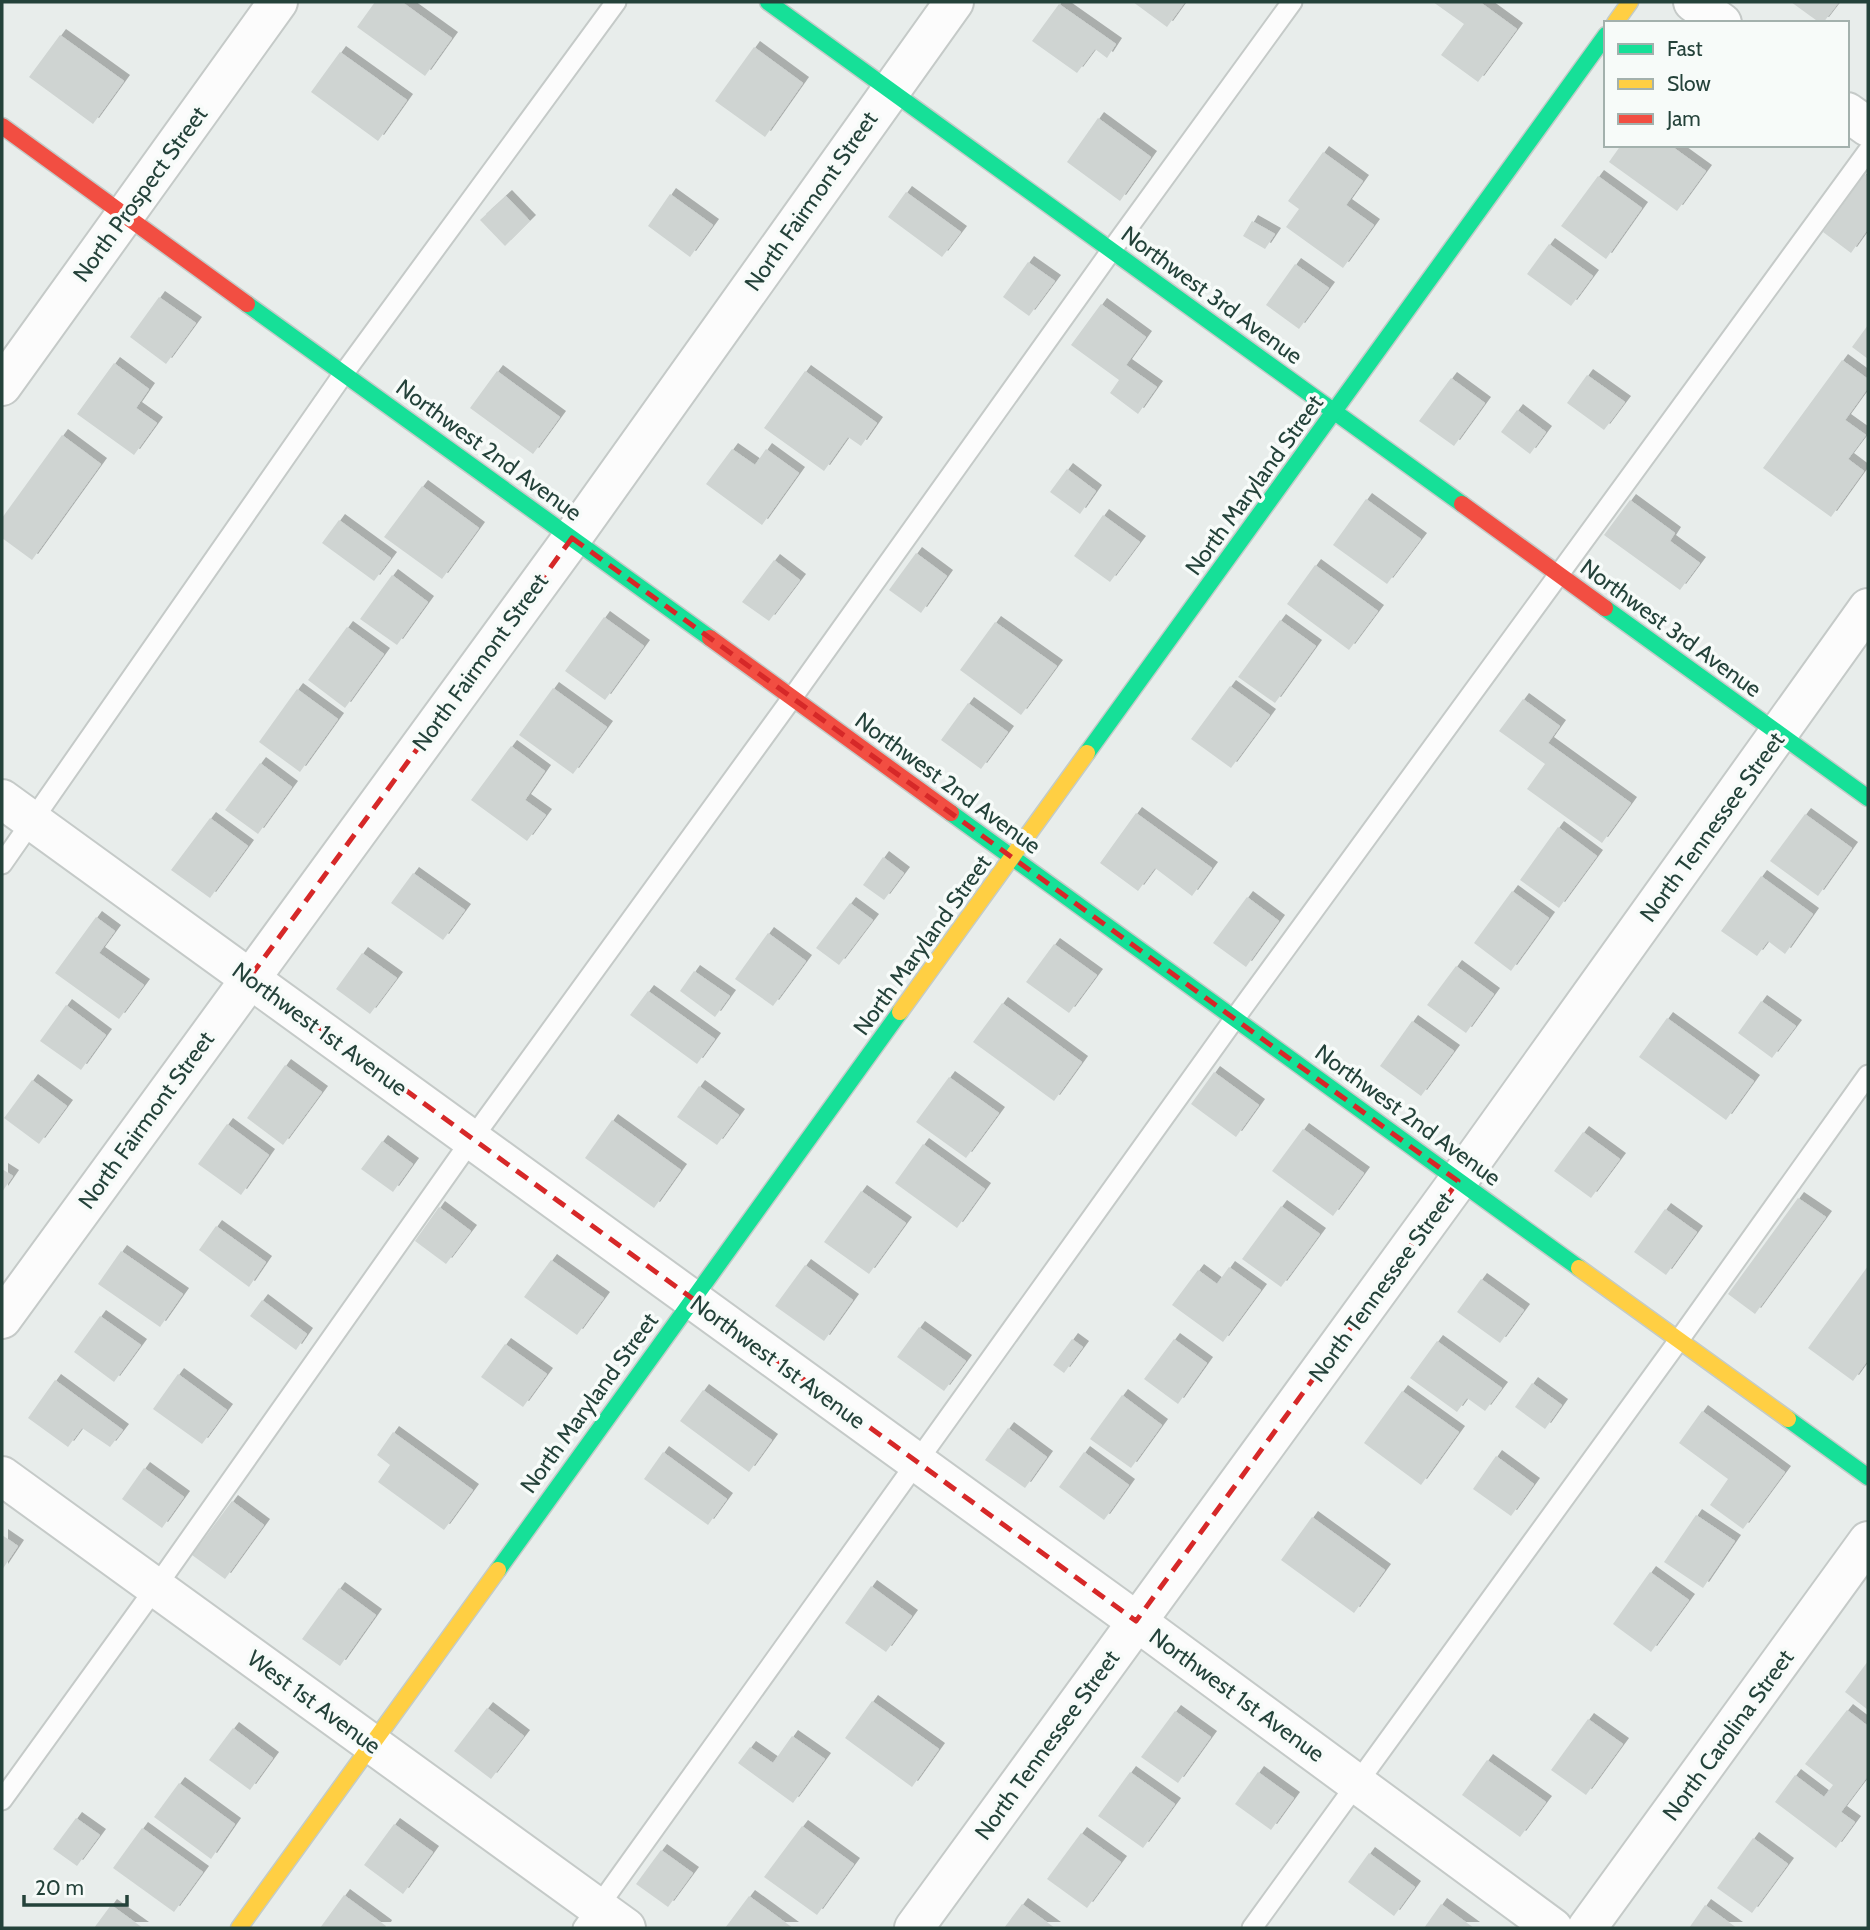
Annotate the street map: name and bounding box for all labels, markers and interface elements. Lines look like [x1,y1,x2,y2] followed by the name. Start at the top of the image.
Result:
[1604,21,1849,147] legend
[1667,36,1703,61] text: Fast
[1667,71,1711,96] text: Slow
[67,100,213,287] street label: North Prospect Street
[739,106,884,296] street label: North Fairmont Street
[1666,106,1701,131] text: Jam
[1116,220,1308,370] street label: Northwest 3rd Avenue
[391,373,587,527] street label: Northwest 2nd Avenue
[1179,389,1329,581] street label: North Maryland Street
[1575,553,1767,703] street label: Northwest 3rd Avenue
[406,568,554,756] street label: North Fairmont Street
[850,706,1046,860] street label: Northwest 2nd Avenue
[1634,726,1790,927] street label: North Tennessee Street
[847,849,997,1041] street label: North Maryland Street
[227,956,413,1102] street label: Northwest 1st Avenue
[72,1026,220,1214] street label: North Fairmont Street
[1310,1038,1506,1192] street label: Northwest 2nd Avenue
[1303,1186,1459,1387] street label: North Tennessee Street
[685,1289,871,1435] street label: Northwest 1st Avenue
[514,1307,664,1499] street label: North Maryland Street
[1144,1622,1330,1768] street label: Northwest 1st Avenue
[242,1644,386,1760] street label: West 1st Avenue
[969,1644,1125,1845] street label: North Tennessee Street
[1657,1644,1800,1826] street label: North Carolina Street
[24,1864,128,1908] scale bar
[35,1875,84,1900] text: 20 m

